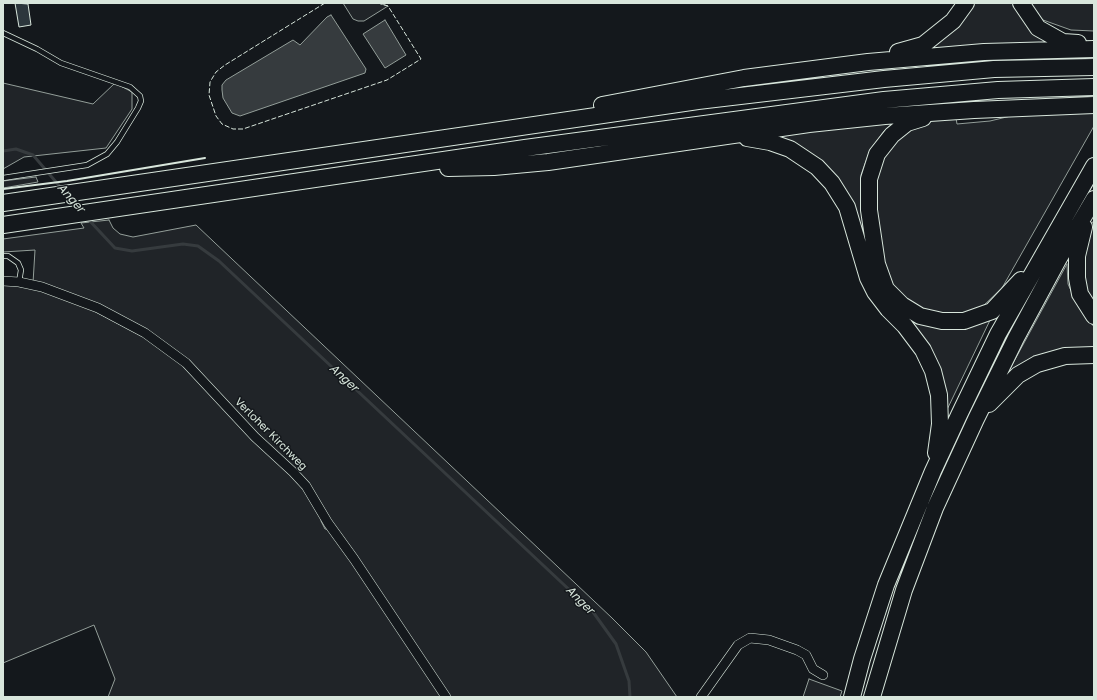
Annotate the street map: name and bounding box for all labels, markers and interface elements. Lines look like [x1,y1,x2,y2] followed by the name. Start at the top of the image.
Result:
[54,180,88,216] water label: Anger
[326,361,362,395] water label: Anger
[232,395,310,473] street label: Verloher Kirchweg
[563,583,597,617] water label: Anger

